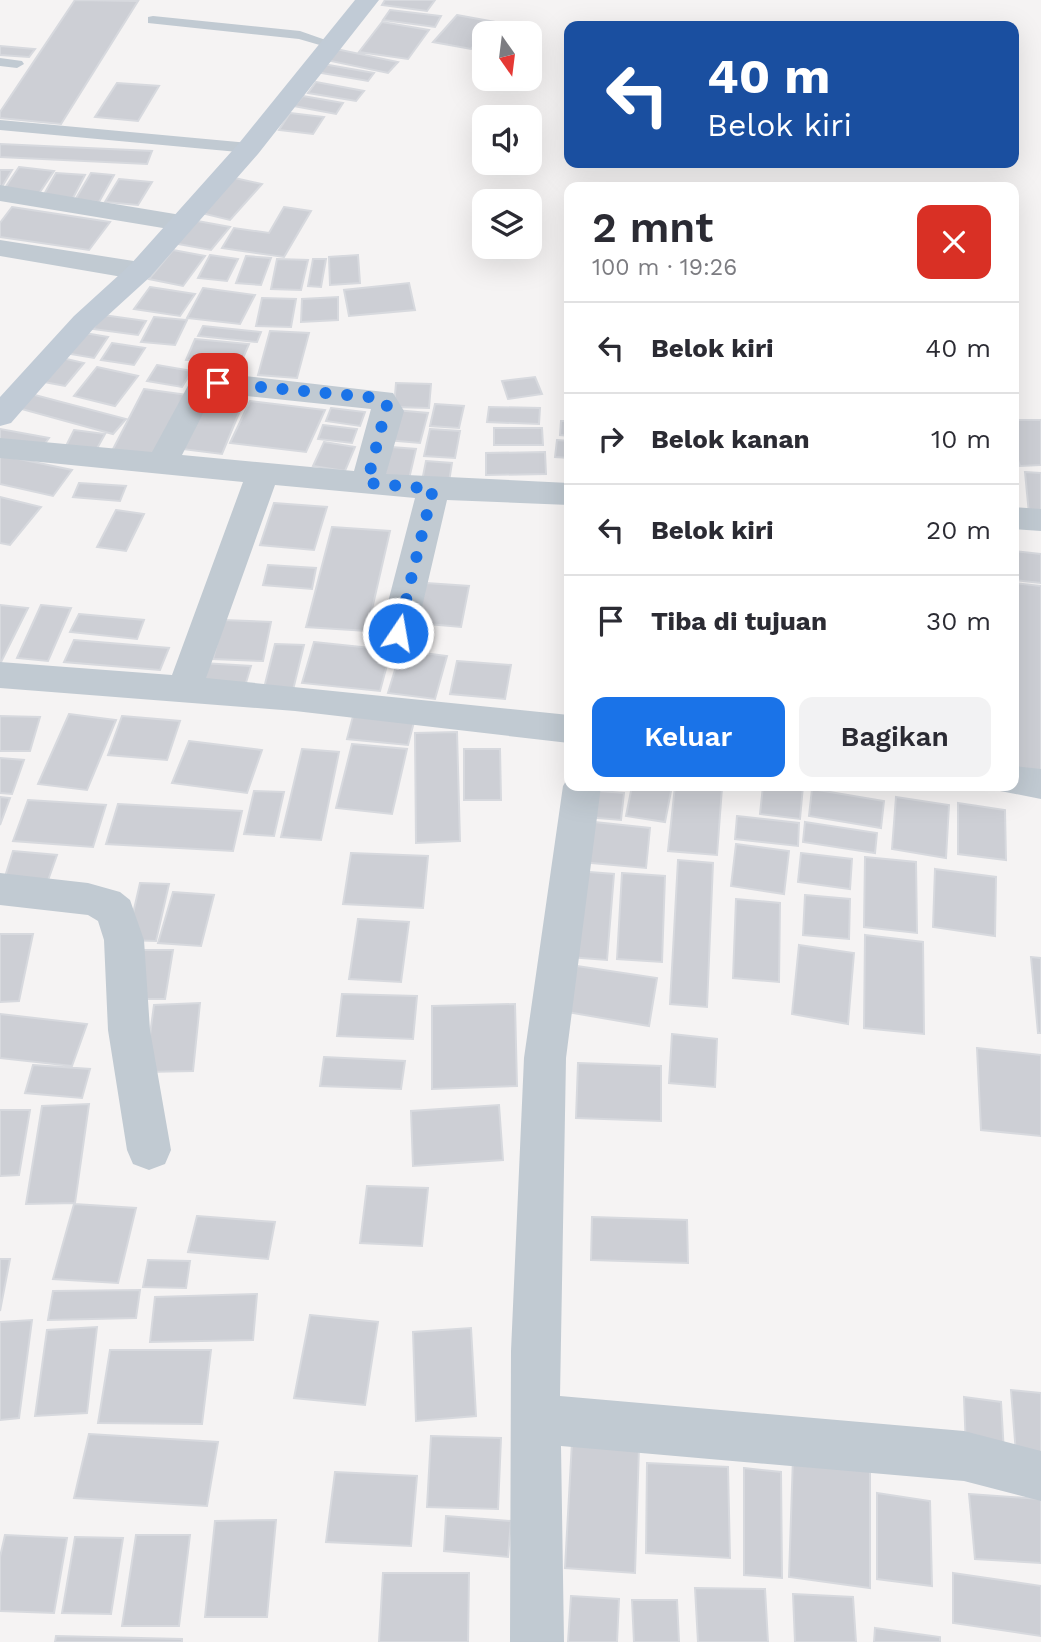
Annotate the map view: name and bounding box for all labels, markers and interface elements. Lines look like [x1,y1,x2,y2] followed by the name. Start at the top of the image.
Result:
[472,21,542,91] north arrow
[472,21,542,259] map controls
[707,47,830,105] text: 40 m
[592,49,683,140] icon: left
[472,105,542,175] button: sound
[707,106,852,144] text: Belok kiri
[472,189,542,259] button: layers
[592,203,713,252] text: 2 mnt
[917,205,991,279] button: close
[592,254,737,281] text: 100 m · 19:26
[592,329,630,367] icon: left
[651,333,774,363] text: Belok kiri
[925,333,991,363] text: 40 m
[188,353,248,413] pin
[199,364,237,402] icon: arrive
[592,420,630,458] icon: right
[651,424,810,454] text: Belok kanan
[931,424,991,454] text: 10 m
[592,511,630,549] icon: left
[651,515,774,545] text: Belok kiri
[926,515,991,545] text: 20 m
[361,596,435,670] position arrow
[592,602,630,640] icon: arrive
[651,606,827,636] text: Tiba di tujuan
[926,606,991,636] text: 30 m
[592,697,785,777] button: Keluar
[799,697,991,777] button: Bagikan

